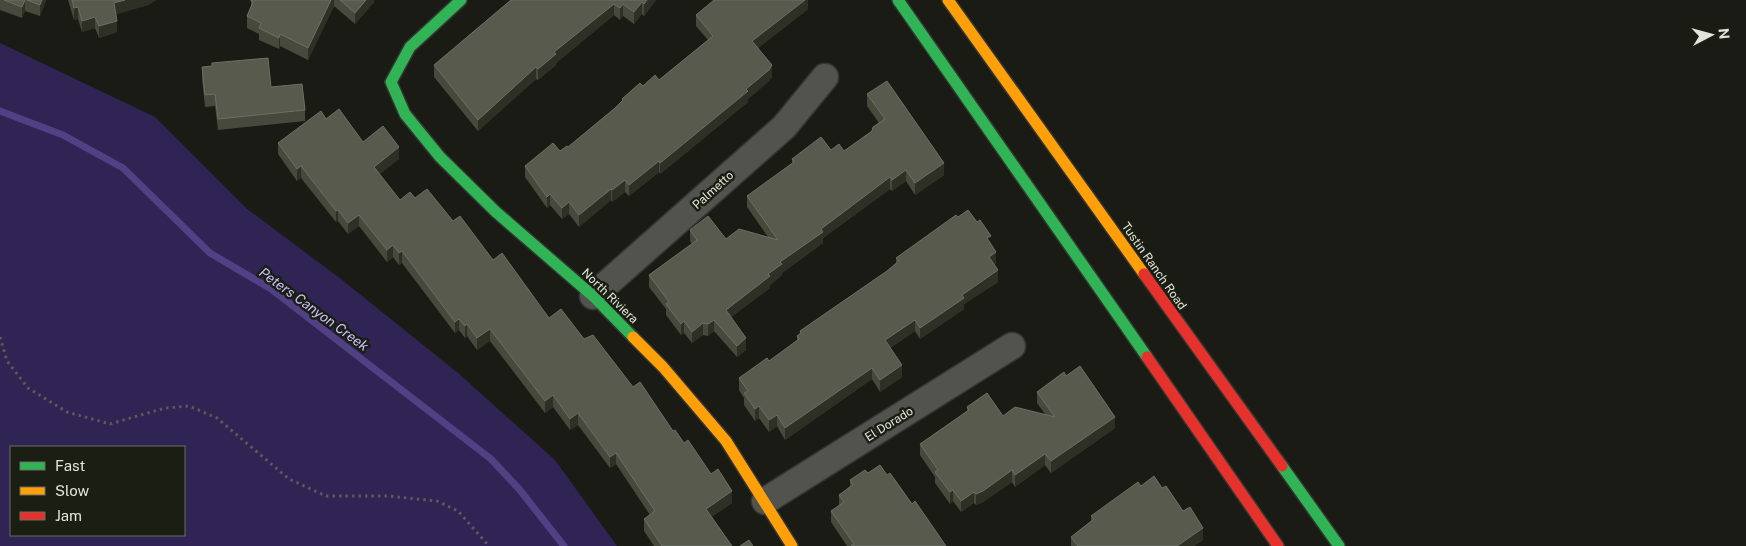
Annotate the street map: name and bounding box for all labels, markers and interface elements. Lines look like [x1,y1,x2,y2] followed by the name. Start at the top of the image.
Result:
[1686,10,1736,60] north arrow
[1715,27,1732,40] text: N
[690,168,736,212] street label: Palmetto
[1119,220,1189,312] street label: Tustin Ranch Road
[256,264,372,354] water label: Peters Canyon Creek
[579,266,641,326] street label: North Riviera
[862,404,916,444] street label: El Dorado
[10,446,185,536] legend
[55,457,85,474] text: Fast
[55,482,90,499] text: Slow
[55,507,82,524] text: Jam

